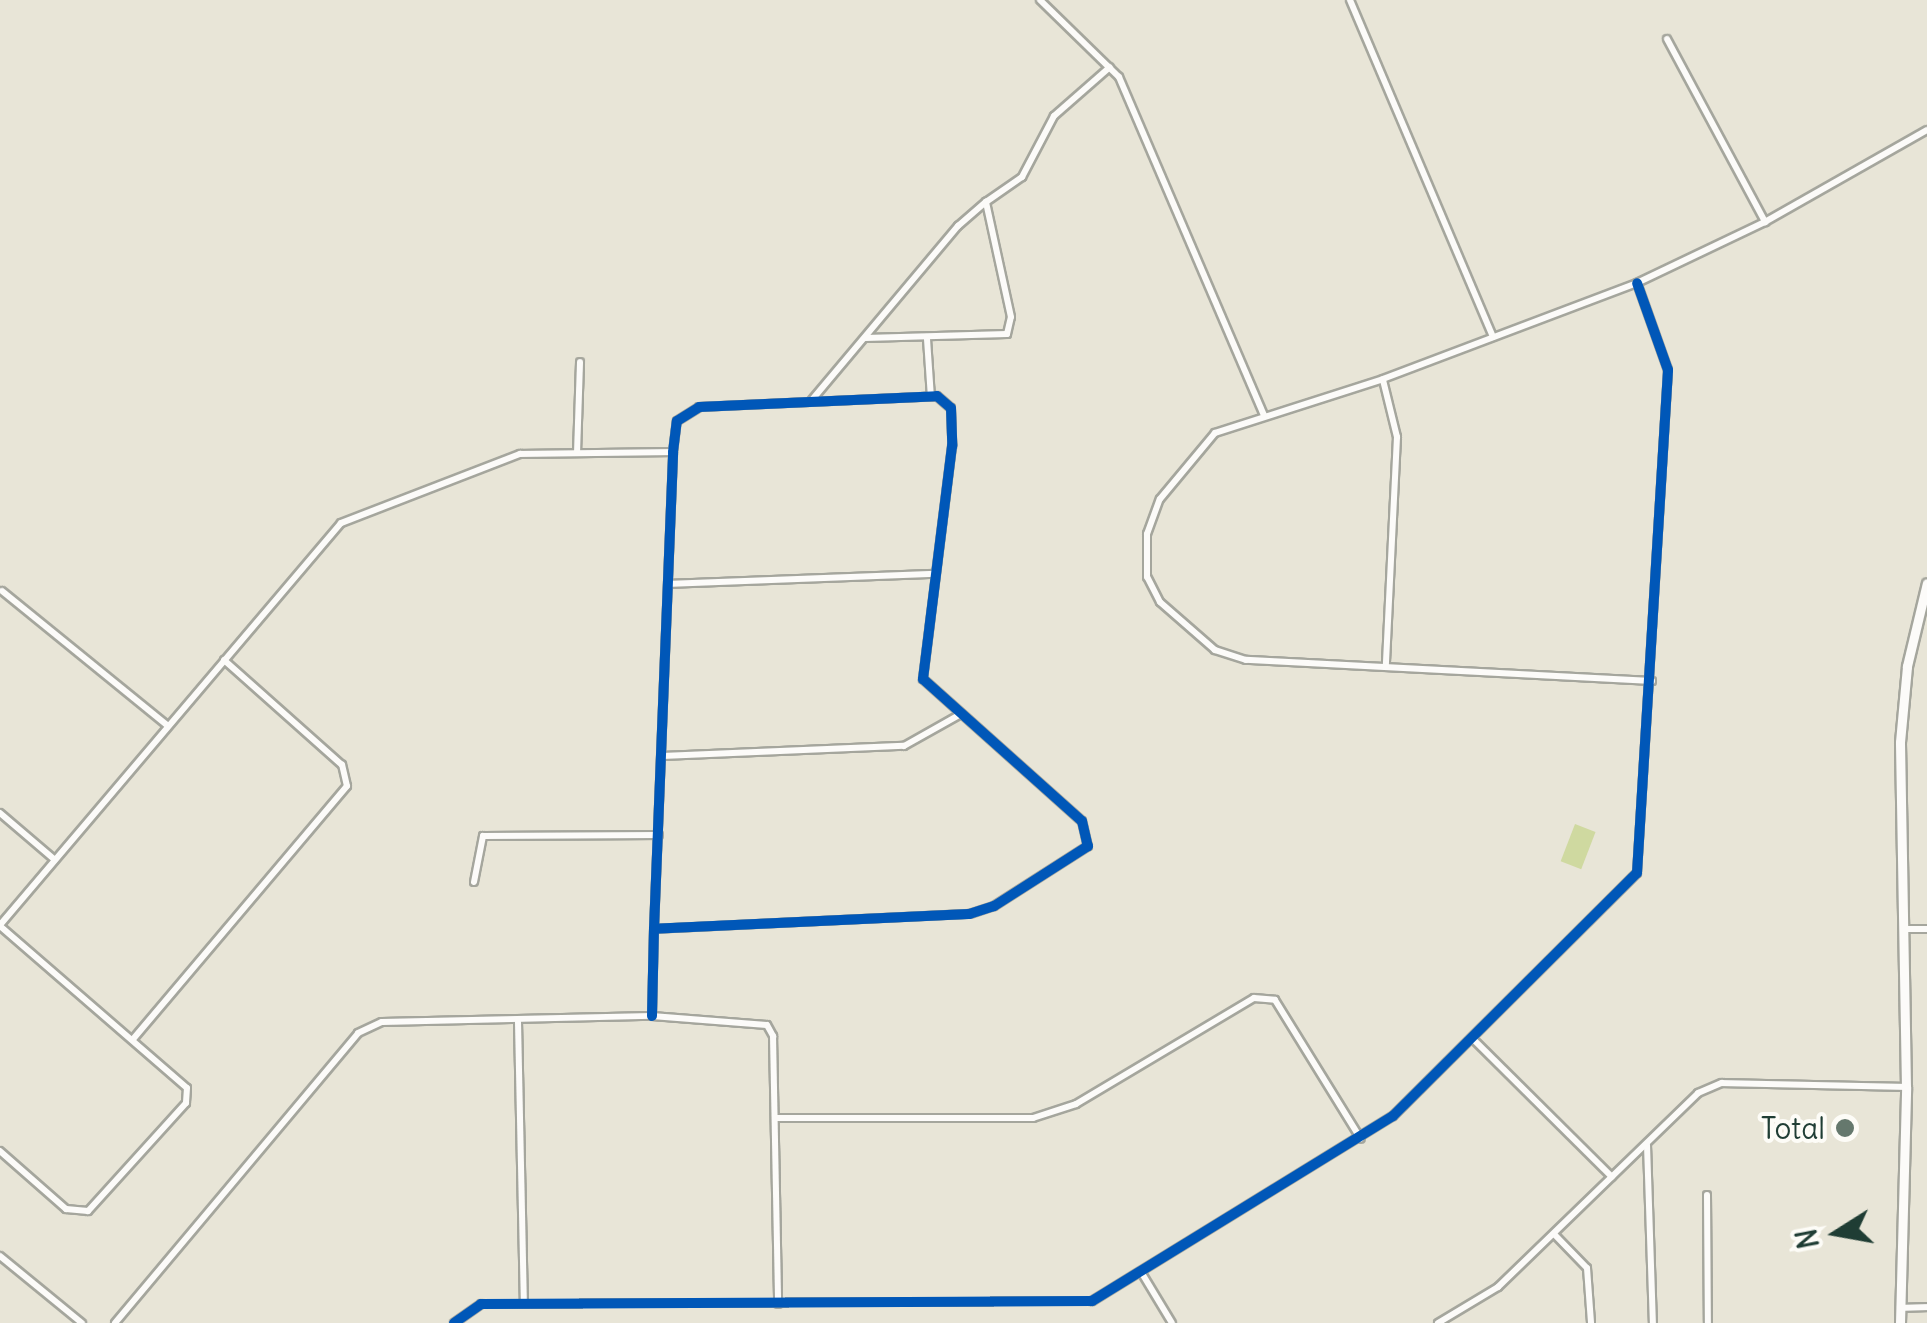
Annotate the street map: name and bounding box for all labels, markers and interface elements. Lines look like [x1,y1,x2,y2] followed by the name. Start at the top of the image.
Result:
[1761,1110,1825,1146] place label: Total
[1834,1117,1856,1139] marker: Total
[1787,1183,1887,1283] north arrow
[1788,1226,1827,1252] text: N

